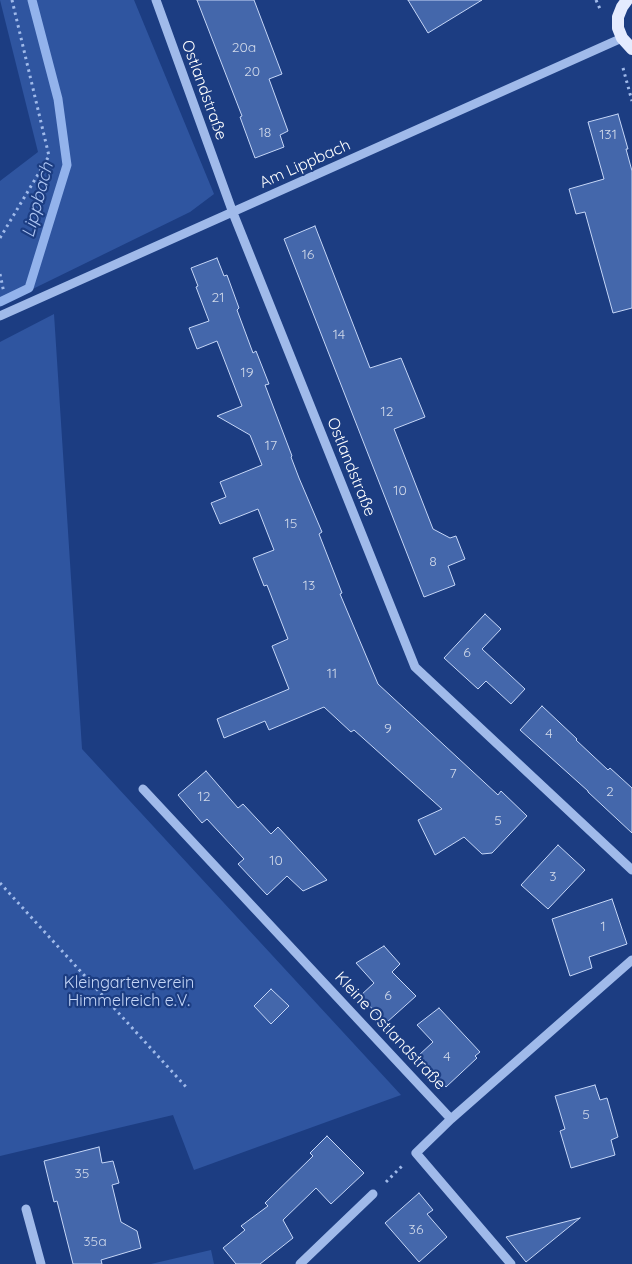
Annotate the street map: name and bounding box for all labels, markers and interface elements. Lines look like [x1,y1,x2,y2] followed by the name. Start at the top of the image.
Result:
[177,37,231,143] street label: Ostlandstraße
[232,40,256,56] house number: 20a
[244,64,260,80] house number: 20
[259,125,271,141] house number: 18
[599,127,617,143] house number: 131
[257,135,353,193] street label: Am Lippbach
[18,160,58,240] water label: Lippbach
[302,247,314,263] house number: 16
[212,290,224,306] house number: 21
[333,327,345,343] house number: 14
[241,365,253,381] house number: 19
[381,404,393,420] house number: 12
[322,415,380,519] street label: Ostlandstraße
[265,438,277,454] house number: 17
[393,483,407,499] house number: 10
[285,516,297,532] house number: 15
[429,554,437,570] house number: 8
[303,578,315,594] house number: 13
[463,645,471,661] house number: 6
[327,666,337,682] house number: 11
[384,721,392,737] house number: 9
[545,726,553,742] house number: 4
[449,766,457,782] house number: 7
[606,784,614,800] house number: 2
[198,789,210,805] house number: 12
[494,813,502,829] house number: 5
[269,853,283,869] house number: 10
[549,869,557,885] house number: 3
[600,919,606,935] house number: 1
[330,968,450,1094] street label: Kleine Ostlandstraße
[64,973,194,1011] park label: Kleingartenverein Himmelreich e.V.
[384,988,392,1004] house number: 6
[443,1049,451,1065] house number: 4
[582,1107,590,1123] house number: 5
[75,1166,89,1182] house number: 35
[409,1222,423,1238] house number: 36
[83,1234,107,1250] house number: 35a

